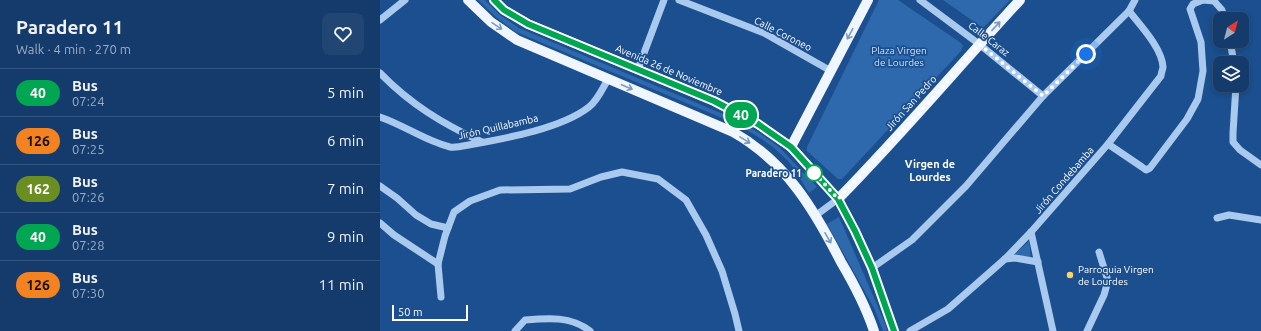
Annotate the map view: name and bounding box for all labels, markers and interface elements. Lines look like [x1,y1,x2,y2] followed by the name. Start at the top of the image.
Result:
[1213,12,1249,48] north arrow
[1213,12,1249,92] map controls
[322,13,364,55] button: heart
[752,15,814,53] street label: Calle Coroneo
[16,16,123,38] text: Paradero 11
[966,20,1012,59] street label: Calle Caraz
[991,21,1001,31] one-way arrow
[491,22,502,30] one-way arrow
[846,28,854,40] one-way arrow
[16,42,131,56] text: Walk · 4 min · 270 m
[614,42,724,98] street label: Avenida 26 de Noviembre
[1076,44,1096,64] your location
[871,45,927,68] park label: Plaza Virgen de Lourdes
[1213,56,1249,92] button: layers
[883,73,939,133] street label: Jirón San Pedro
[72,77,98,94] text: Bus
[327,84,364,101] text: 5 min
[620,84,632,91] one-way arrow
[30,85,46,101] text: 40
[72,94,105,108] text: 07:24
[723,102,759,128] line badge: 40
[733,107,749,123] text: 40
[457,112,539,142] street label: Jirón Quillabamba
[72,125,98,142] text: Bus
[327,132,364,149] text: 6 min
[26,133,50,149] text: 126
[740,135,751,144] one-way arrow
[72,142,105,156] text: 07:25
[1032,144,1096,216] street label: Jirón Condebamba
[905,158,955,183] district label: Virgen de Lourdes
[805,164,823,182] marker: Paradero 11
[745,168,802,179] place label: Paradero 11
[72,173,98,190] text: Bus
[327,180,364,197] text: 7 min
[26,181,50,197] text: 162
[72,190,105,204] text: 07:26
[72,221,98,238] text: Bus
[327,228,364,245] text: 9 min
[30,229,46,245] text: 40
[825,232,833,244] one-way arrow
[72,238,105,252] text: 07:28
[1078,264,1154,287] place label: Parroquia Virgen de Lourdes
[72,269,98,286] text: Bus
[1065,270,1075,280] marker: Parroquia Virgen de Lourdes
[318,276,364,293] text: 11 min
[26,277,50,293] text: 126
[72,286,105,300] text: 07:30
[392,303,468,322] scale bar
[398,306,422,318] text: 50 m

